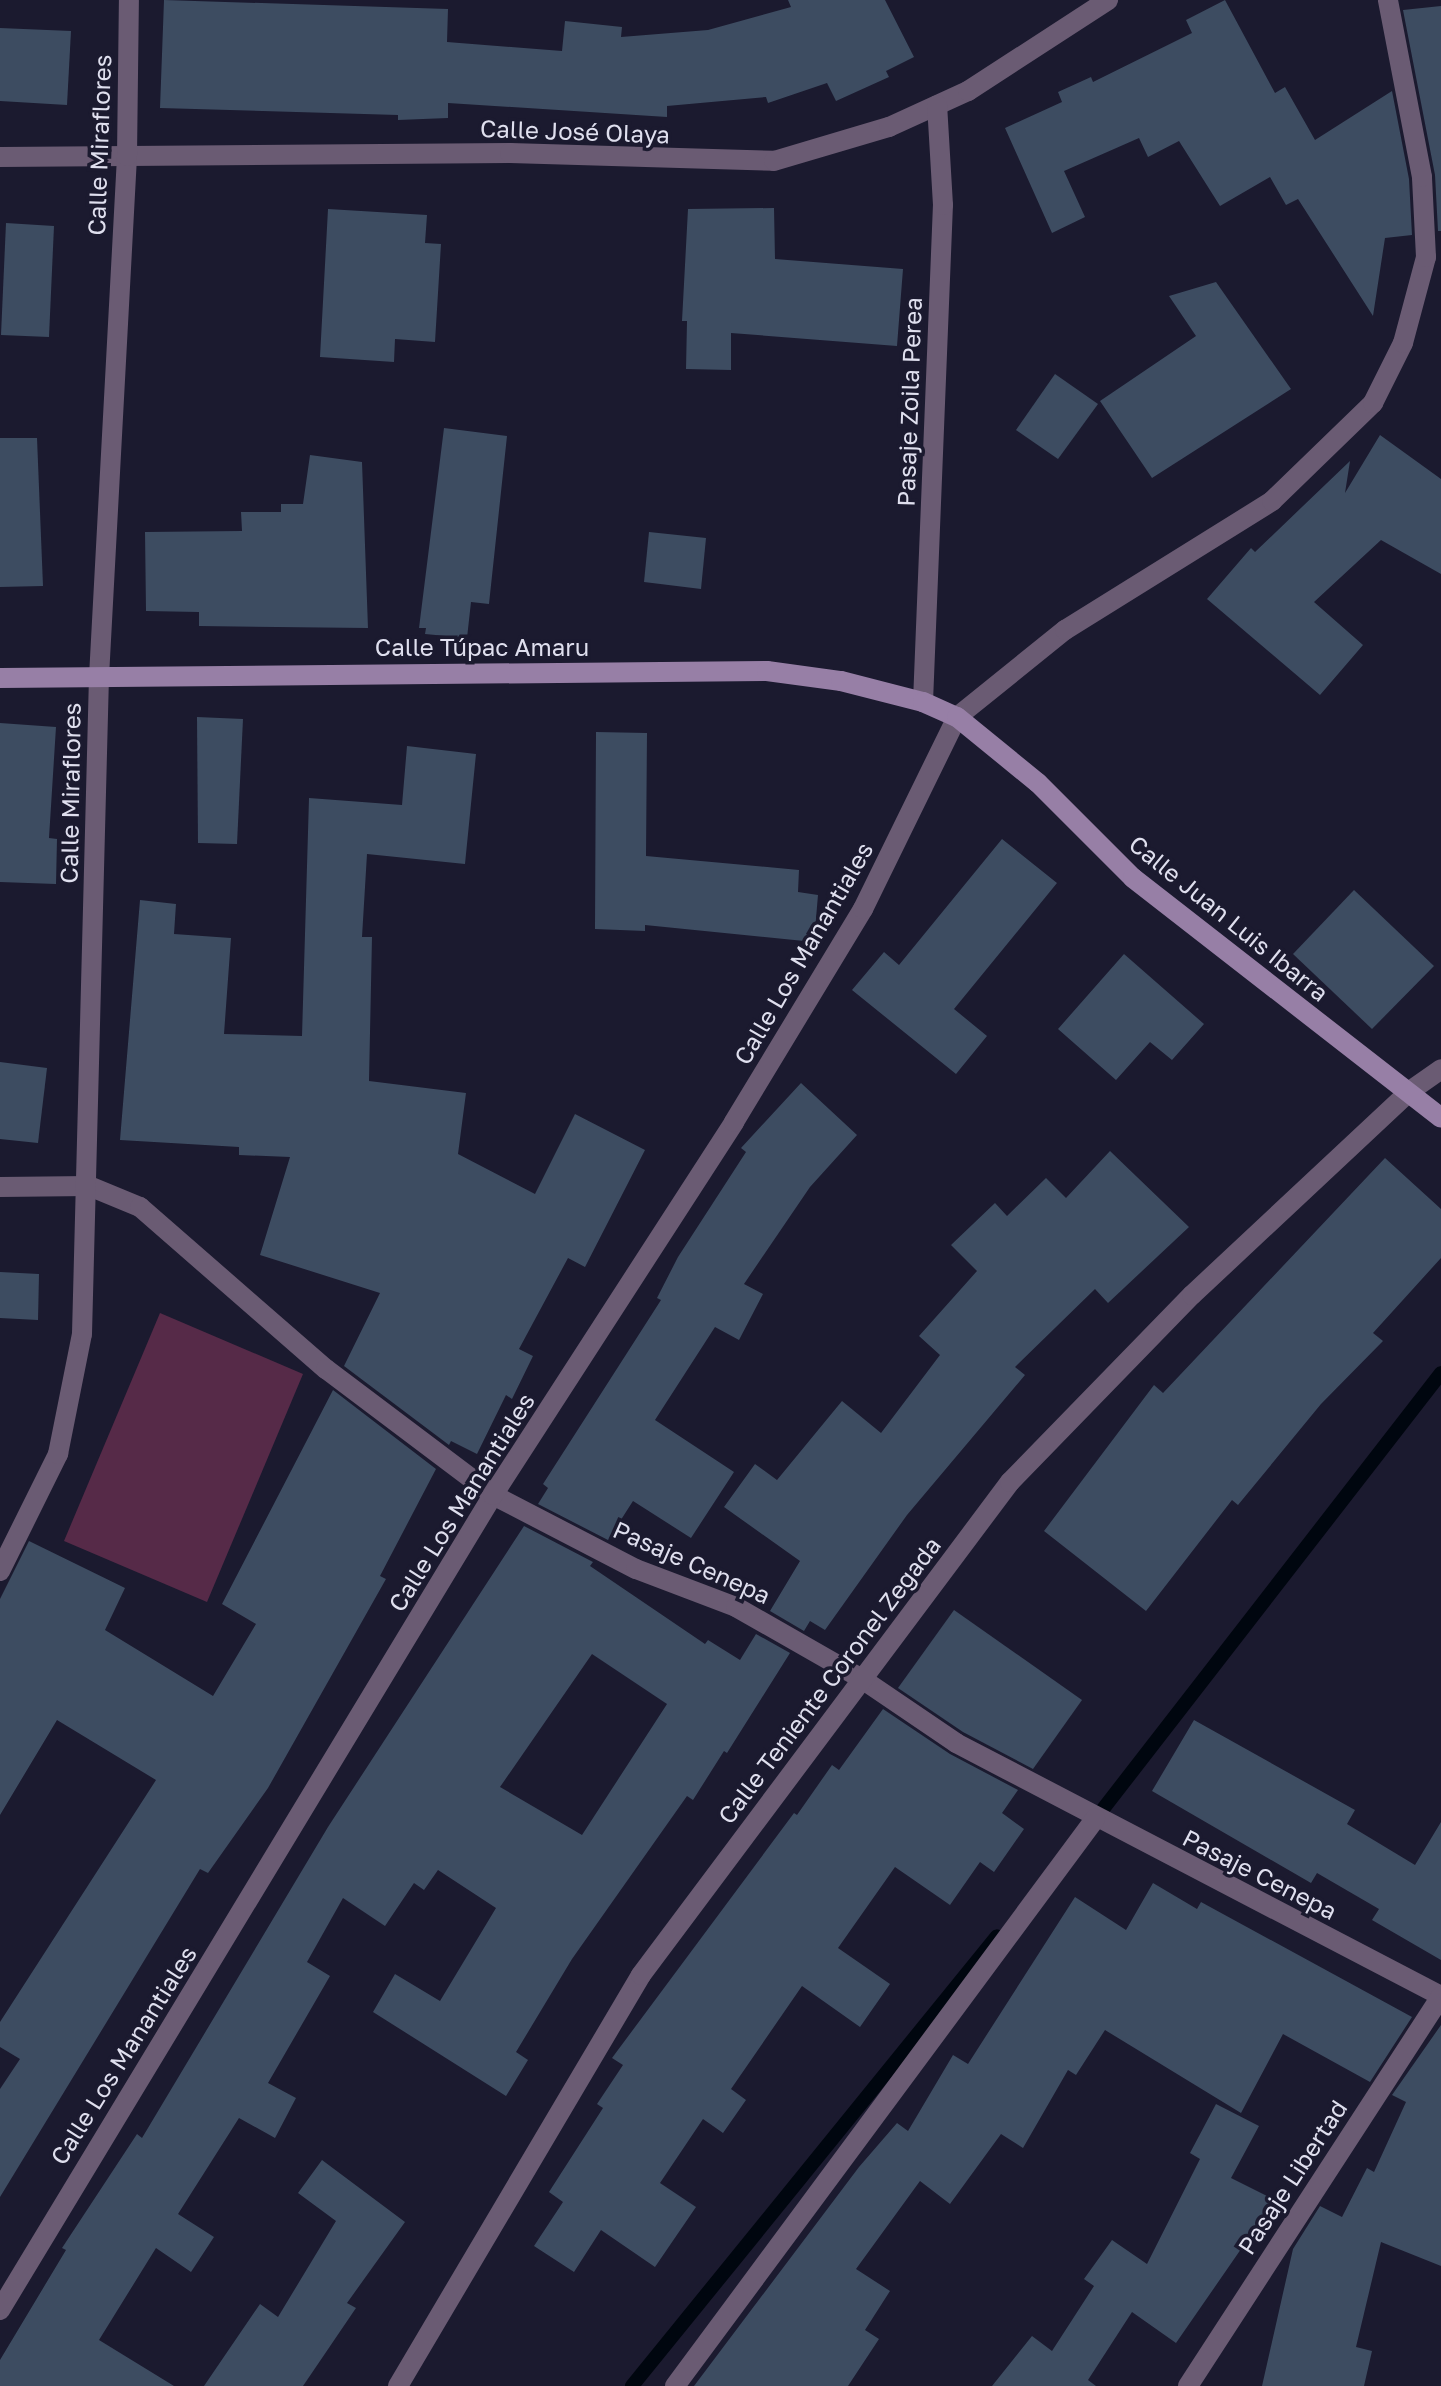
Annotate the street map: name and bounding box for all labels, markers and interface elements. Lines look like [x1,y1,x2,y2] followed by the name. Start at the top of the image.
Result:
[81,54,117,236] street label: Calle Miraflores
[480,113,670,149] street label: Calle José Olaya
[891,297,927,507] street label: Pasaje Zoila Perea
[375,633,589,661] street label: Calle Túpac Amaru
[54,702,86,884] street label: Calle Miraflores
[1124,829,1334,1007] street label: Calle Juan Luis Ibarra
[727,837,879,1069] street label: Calle Los Manantiales
[382,1387,540,1617] street label: Calle Los Manantiales
[609,1514,775,1610] street label: Pasaje Cenepa
[712,1531,946,1829] street label: Calle Teniente Coronel Zegada
[1178,1823,1342,1925] street label: Pasaje Cenepa
[44,1940,202,2170] street label: Calle Los Manantiales
[1231,2094,1353,2260] street label: Pasaje Libertad

